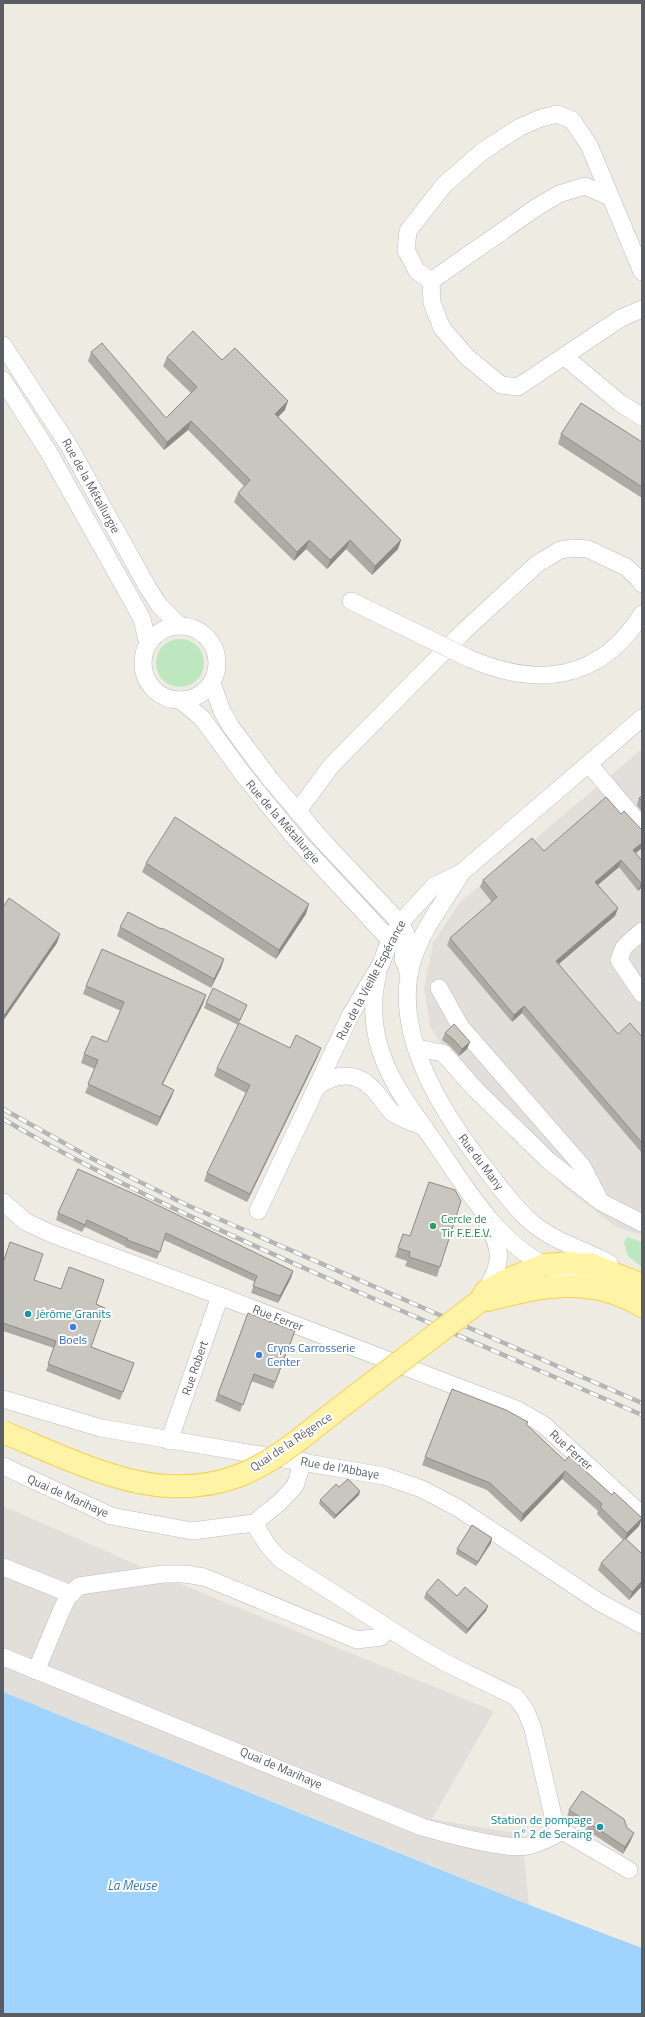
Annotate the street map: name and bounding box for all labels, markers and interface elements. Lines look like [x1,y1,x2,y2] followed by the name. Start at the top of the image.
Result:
[57,435,125,537] street label: Rue de la Métallurgie
[241,775,325,868] street label: Rue de la Métallurgie
[331,916,410,1043] street label: Rue de la Vieille Espérance
[454,1130,509,1194] street label: Rue du Many
[441,1209,492,1242] place label: Cercle de Tir F.E.E.V.
[428,1221,438,1231] marker: Cercle de Tir F.E.E.V.
[250,1299,306,1336] street label: Rue Ferrer
[36,1304,111,1323] place label: Jérôme Granits
[23,1309,33,1319] marker: Jérôme Granits
[68,1322,78,1332] marker: Boels
[59,1330,87,1349] place label: Boels
[176,1337,213,1398] street label: Rue Robert
[267,1338,355,1371] place label: Cryns Carrosserie Center
[254,1350,264,1360] marker: Cryns Carrosserie Center
[246,1407,336,1476] street label: Quai de la Régence
[545,1425,597,1474] street label: Rue Ferrer
[299,1451,381,1484] street label: Rue de l'Abbaye
[24,1469,112,1522] street label: Quai de Marihaye
[237,1742,325,1793] street label: Quai de Marihaye
[491,1810,592,1843] place label: Station de pompage n° 2 de Seraing
[595,1822,605,1832] marker: Station de pompage n° 2 de Seraing
[107,1875,157,1895] water label: La Meuse

